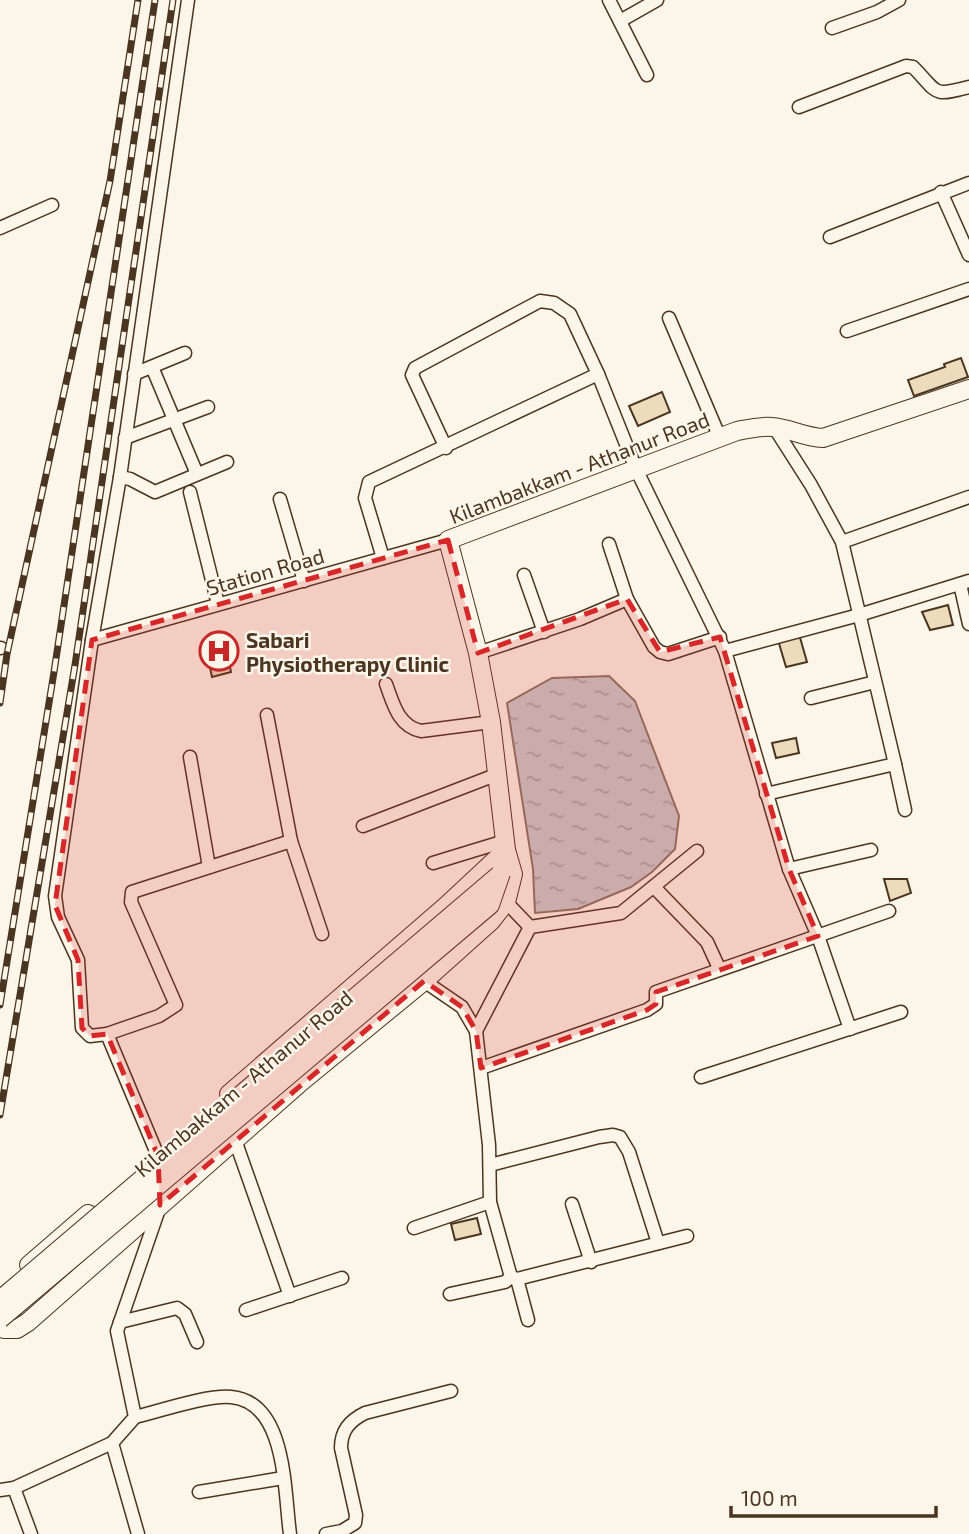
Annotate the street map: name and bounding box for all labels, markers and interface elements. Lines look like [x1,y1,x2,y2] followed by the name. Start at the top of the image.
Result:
[445,406,713,528] street label: Kilambakkam - Athanur Road
[203,542,327,600] street label: Station Road
[246,627,449,677] place label: Sabari Physiotherapy Clinic
[198,630,240,672] hospital icon: Sabari Physiotherapy Clinic
[129,985,357,1181] street label: Kilambakkam - Athanur Road
[731,1474,936,1518] scale bar
[741,1485,798,1510] text: 100 m

